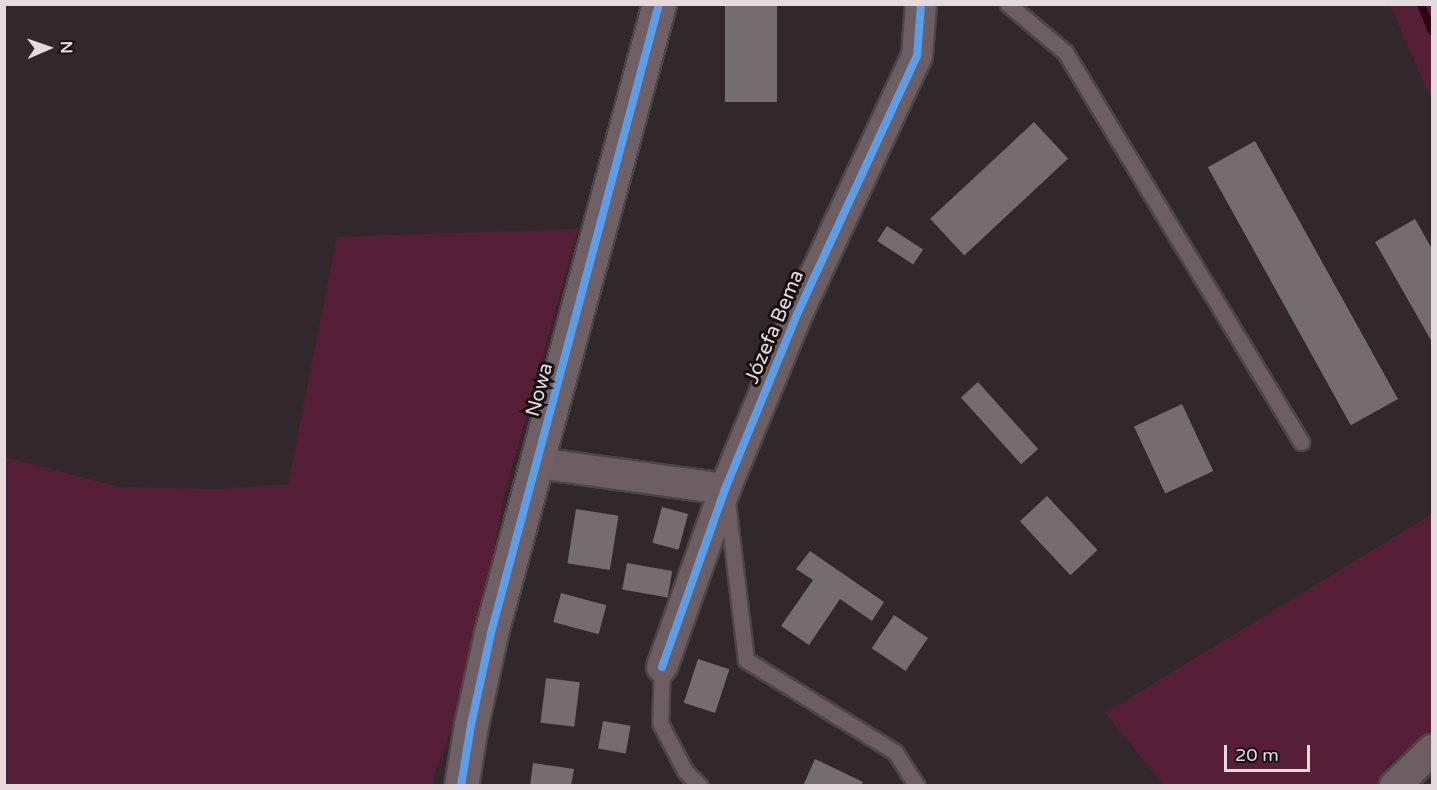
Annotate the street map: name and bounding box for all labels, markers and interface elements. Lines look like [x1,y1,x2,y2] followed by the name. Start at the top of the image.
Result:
[18,18,78,78] north arrow
[56,41,76,54] text: N
[740,267,810,387] street label: Józefa Bema
[521,360,559,420] street label: Nowa
[1227,733,1312,771] scale bar
[1235,744,1279,766] text: 20 m

